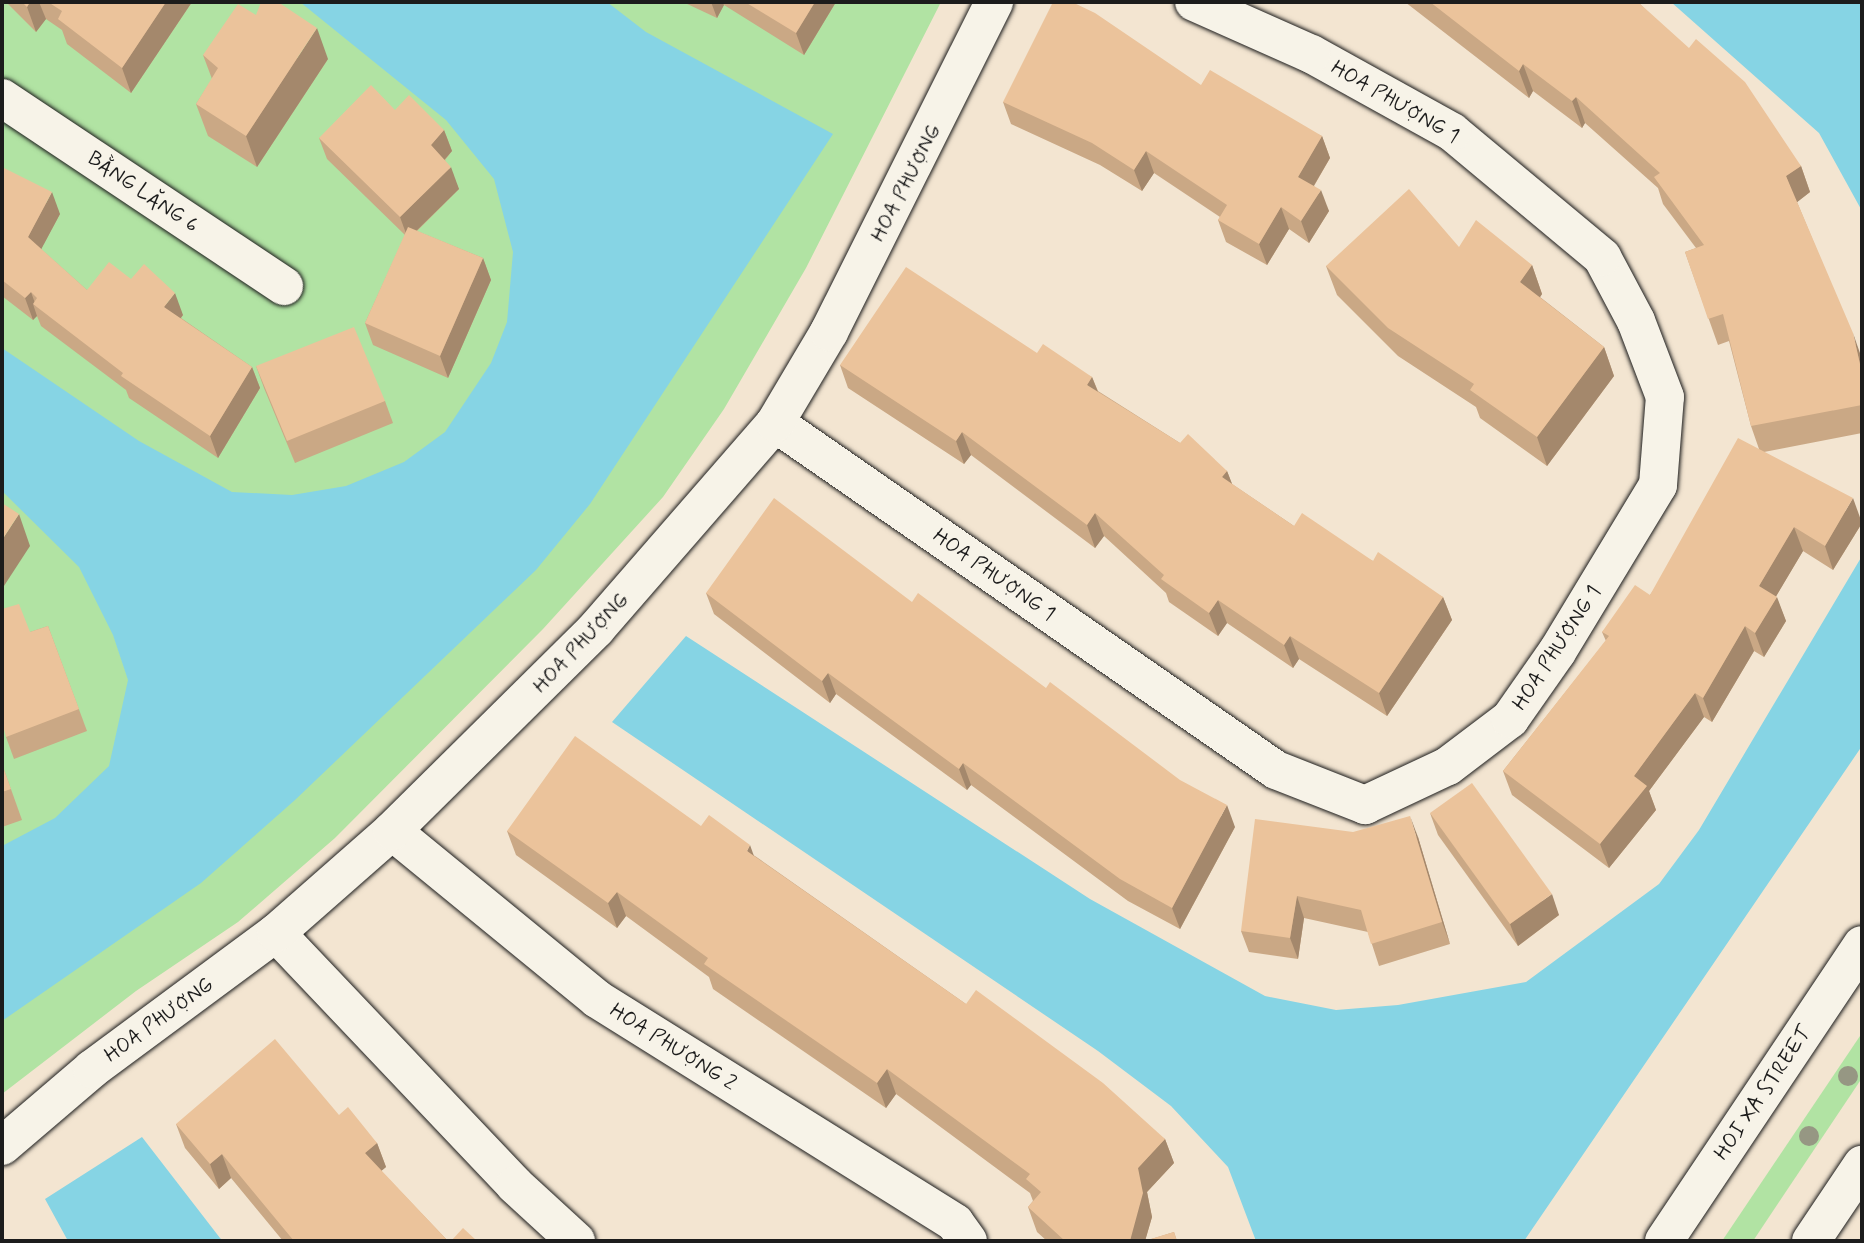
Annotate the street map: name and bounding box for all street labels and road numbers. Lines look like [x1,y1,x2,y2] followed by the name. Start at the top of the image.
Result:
[1326,55,1464,149] street label: HOA PHƯỢNG 1
[866,120,946,246] street label: HOA PHƯỢNG
[83,146,203,238] street label: BẰNG LĂNG 6
[928,523,1060,627] street label: HOA PHƯỢNG 1
[1507,581,1607,715] street label: HOA PHƯỢNG 1
[528,587,634,699] street label: HOA PHƯỢNG
[99,972,219,1068] street label: HOA PHƯỢNG
[605,998,741,1096] street label: HOA PHƯỢNG 2
[1709,1021,1817,1165] street label: HOI XA STREET

